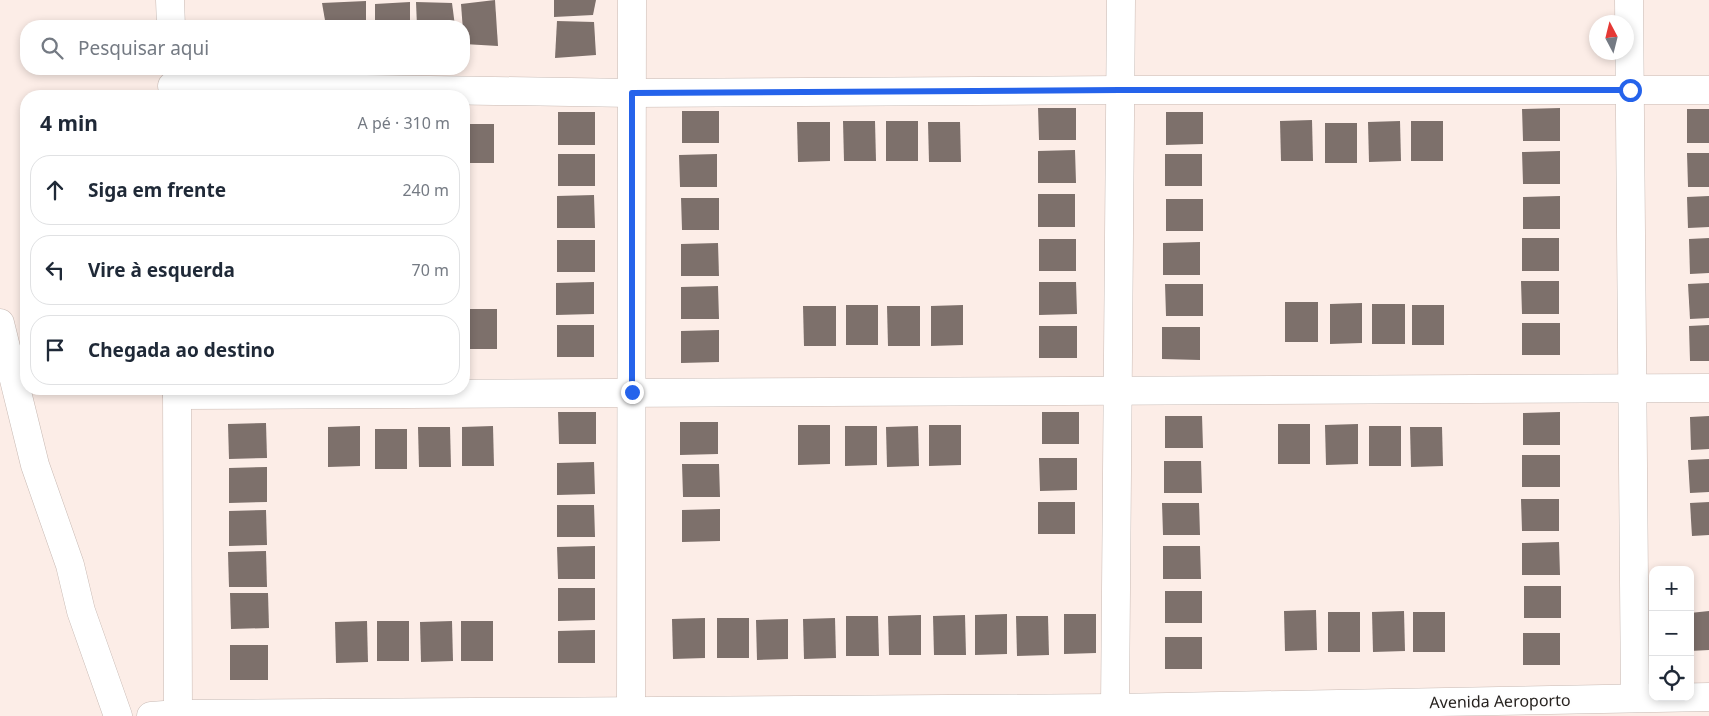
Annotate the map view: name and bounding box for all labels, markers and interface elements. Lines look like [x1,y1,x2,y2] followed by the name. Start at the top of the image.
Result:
[1589,15,1634,60] north arrow
[20,20,470,75] search box
[38,34,66,62] icon: search
[78,35,209,61] text: Pesquisar aqui
[1619,79,1642,102] route start
[40,109,98,137] text: 4 min
[358,112,450,134] text: A pé · 310 m
[41,176,69,204] icon: ahead
[88,177,226,203] text: Siga em frente
[402,179,449,201] text: 240 m
[41,256,69,284] icon: left
[88,257,235,283] text: Vire à esquerda
[412,259,449,281] text: 70 m
[41,336,69,364] icon: arrive
[88,337,275,363] text: Chegada ao destino
[621,381,644,404] route end
[1649,566,1694,701] map controls
[1649,566,1694,611] button: +
[1649,611,1694,656] button: −
[1649,656,1694,701] button: locate
[1429,689,1571,713] street label: Avenida Aeroporto

